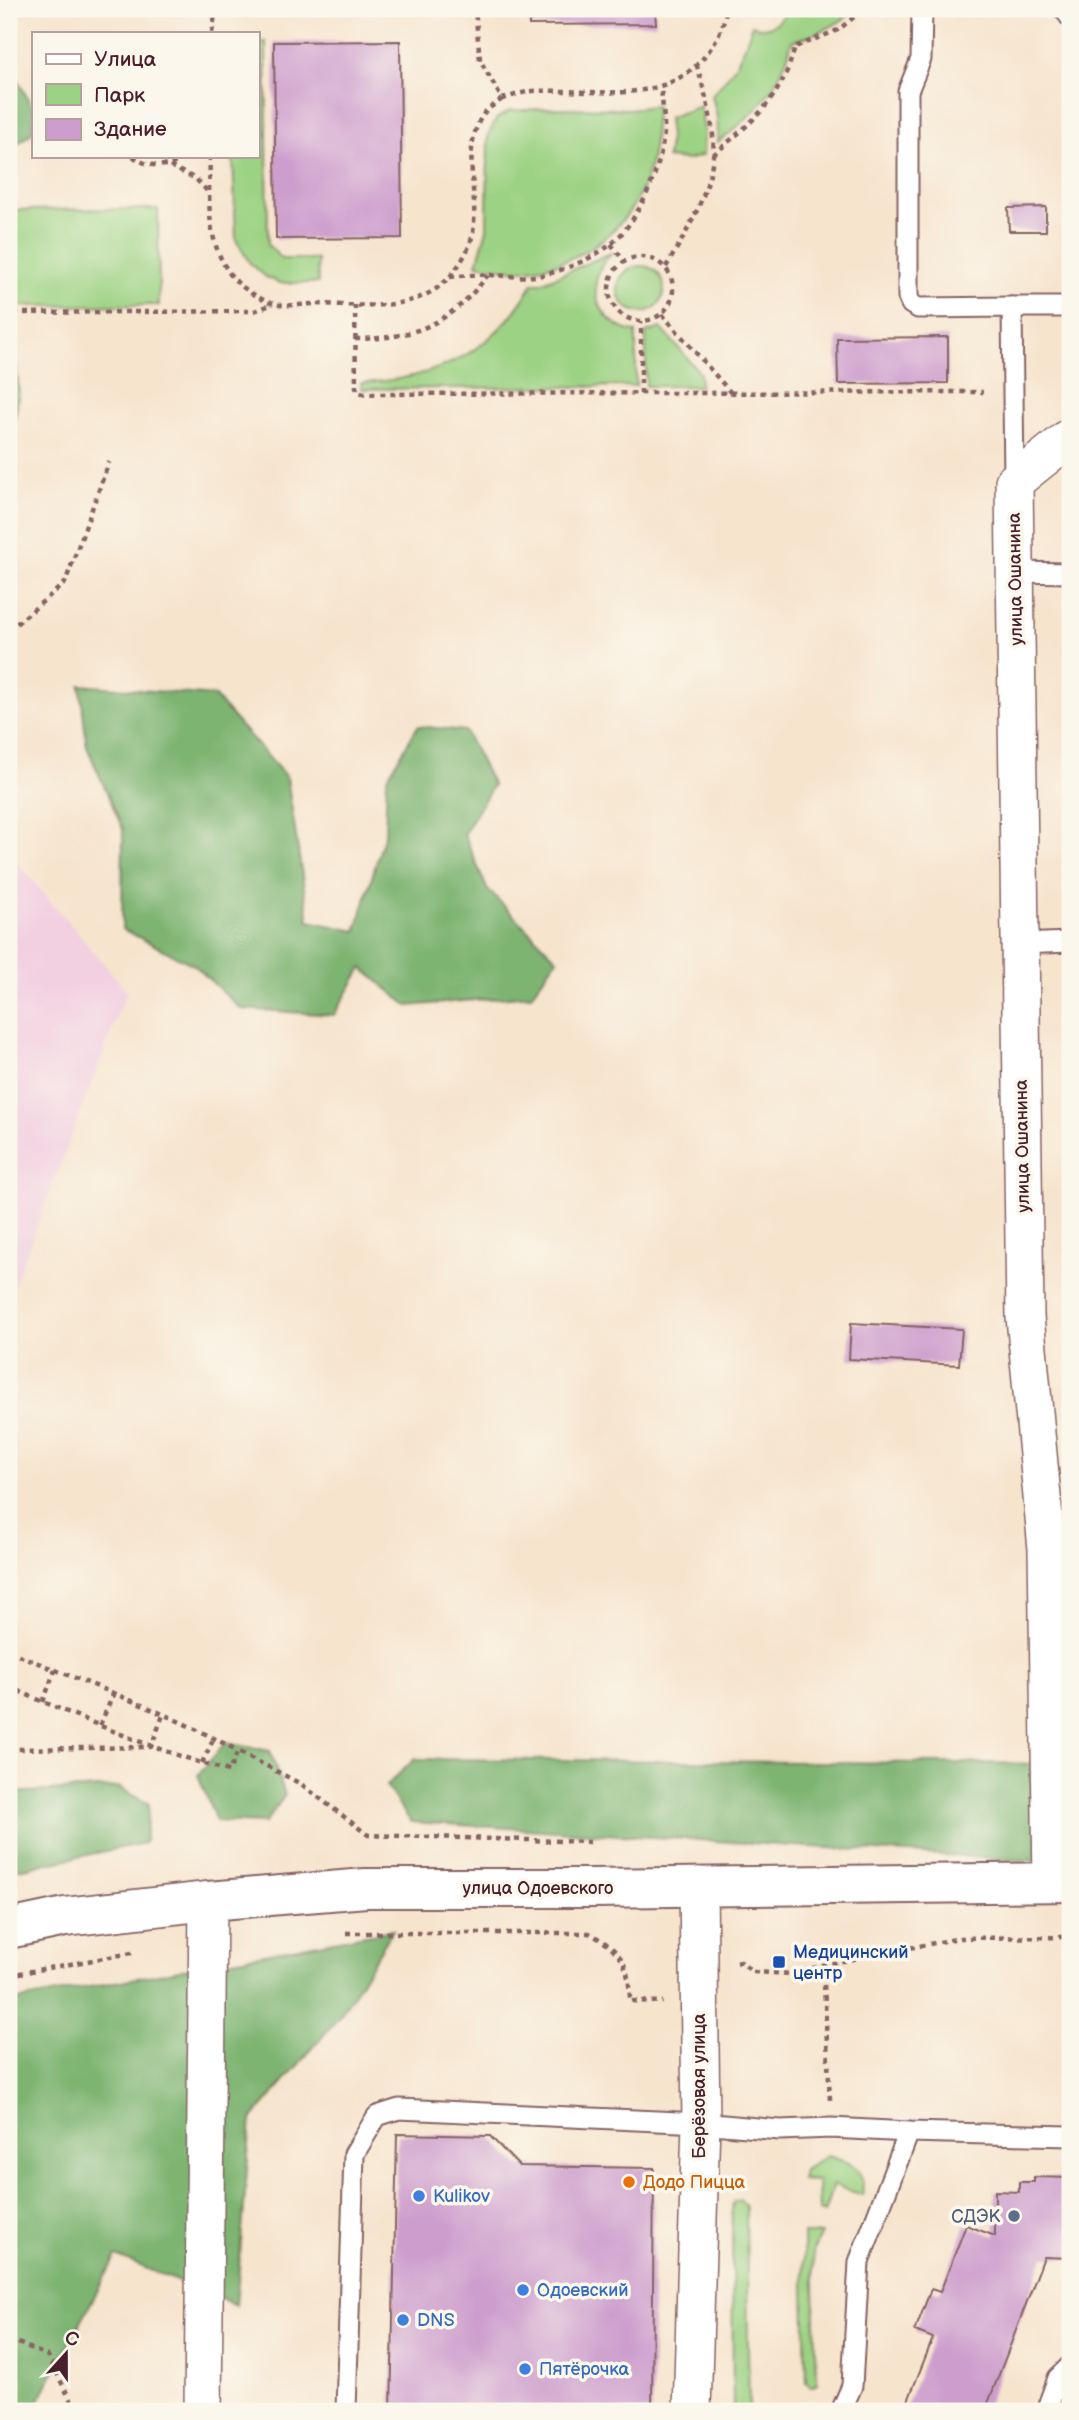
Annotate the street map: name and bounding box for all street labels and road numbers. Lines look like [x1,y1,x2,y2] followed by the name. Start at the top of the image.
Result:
[1004,512,1027,646] street label: улица Ошанина
[1011,1079,1034,1213] street label: улица Ошанина
[463,1878,613,1899] street label: улица Одоевского
[689,2013,710,2159] street label: Берёзовая улица

